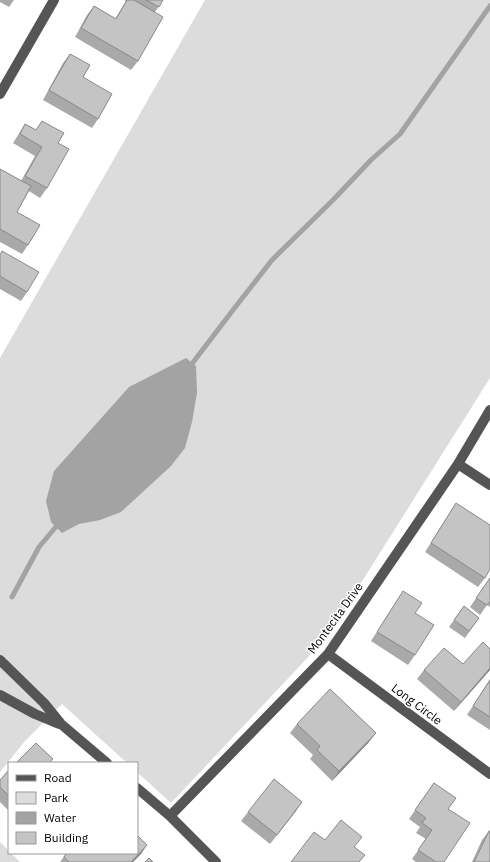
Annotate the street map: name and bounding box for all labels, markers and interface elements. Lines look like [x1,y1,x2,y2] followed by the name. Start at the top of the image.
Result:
[304,579,366,657] street label: Montecita Drive
[389,680,446,728] street label: Long Circle
[8,762,138,854] legend
[44,770,72,785] text: Road
[44,790,69,805] text: Park
[44,810,77,825] text: Water
[44,830,89,845] text: Building

